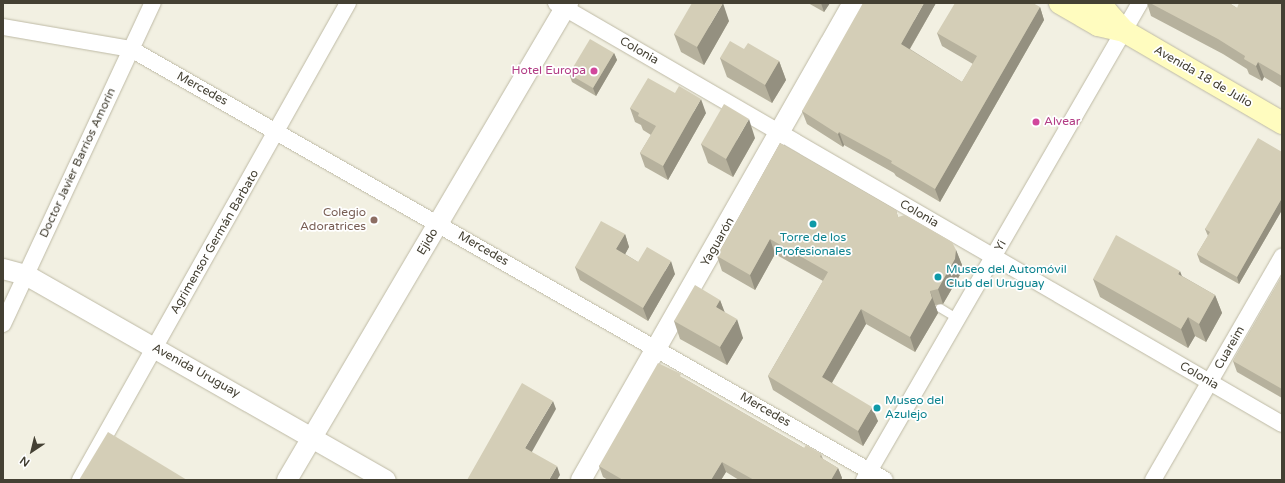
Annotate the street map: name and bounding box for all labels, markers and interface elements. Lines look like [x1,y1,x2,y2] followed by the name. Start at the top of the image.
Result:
[617,34,661,68] street label: Colonia
[1151,43,1255,111] street label: Avenida 18 de Julio
[512,64,586,78] place label: Hotel Europa
[589,66,599,76] marker: Hotel Europa
[174,69,230,109] street label: Mercedes
[37,86,119,240] street label: Doctor Javier Barrios Amorín
[1044,115,1080,129] place label: Alvear
[1031,117,1041,127] marker: Alvear
[168,167,262,317] street label: Agrimensor Germán Barbato
[897,197,941,231] street label: Colonia
[300,206,366,234] place label: Colegio Adoratrices
[369,215,379,225] marker: Colegio Adoratrices
[698,215,738,269] street label: Yaguarón
[808,219,818,229] marker: Torre de los Profesionales
[414,226,442,258] street label: Ejido
[455,229,511,269] street label: Mercedes
[775,231,851,259] place label: Torre de los Profesionales
[992,238,1010,254] street label: Yi
[946,263,1067,291] place label: Museo del Automóvil Club del Uruguay
[933,272,943,282] marker: Museo del Automóvil Club del Uruguay
[1212,324,1248,372] street label: Cuareim
[150,341,242,401] street label: Avenida Uruguay
[1177,359,1221,393] street label: Colonia
[737,390,793,430] street label: Mercedes
[885,394,944,422] place label: Museo del Azulejo
[872,403,882,413] marker: Museo del Azulejo
[12,431,52,471] north arrow
[17,453,32,469] text: N

